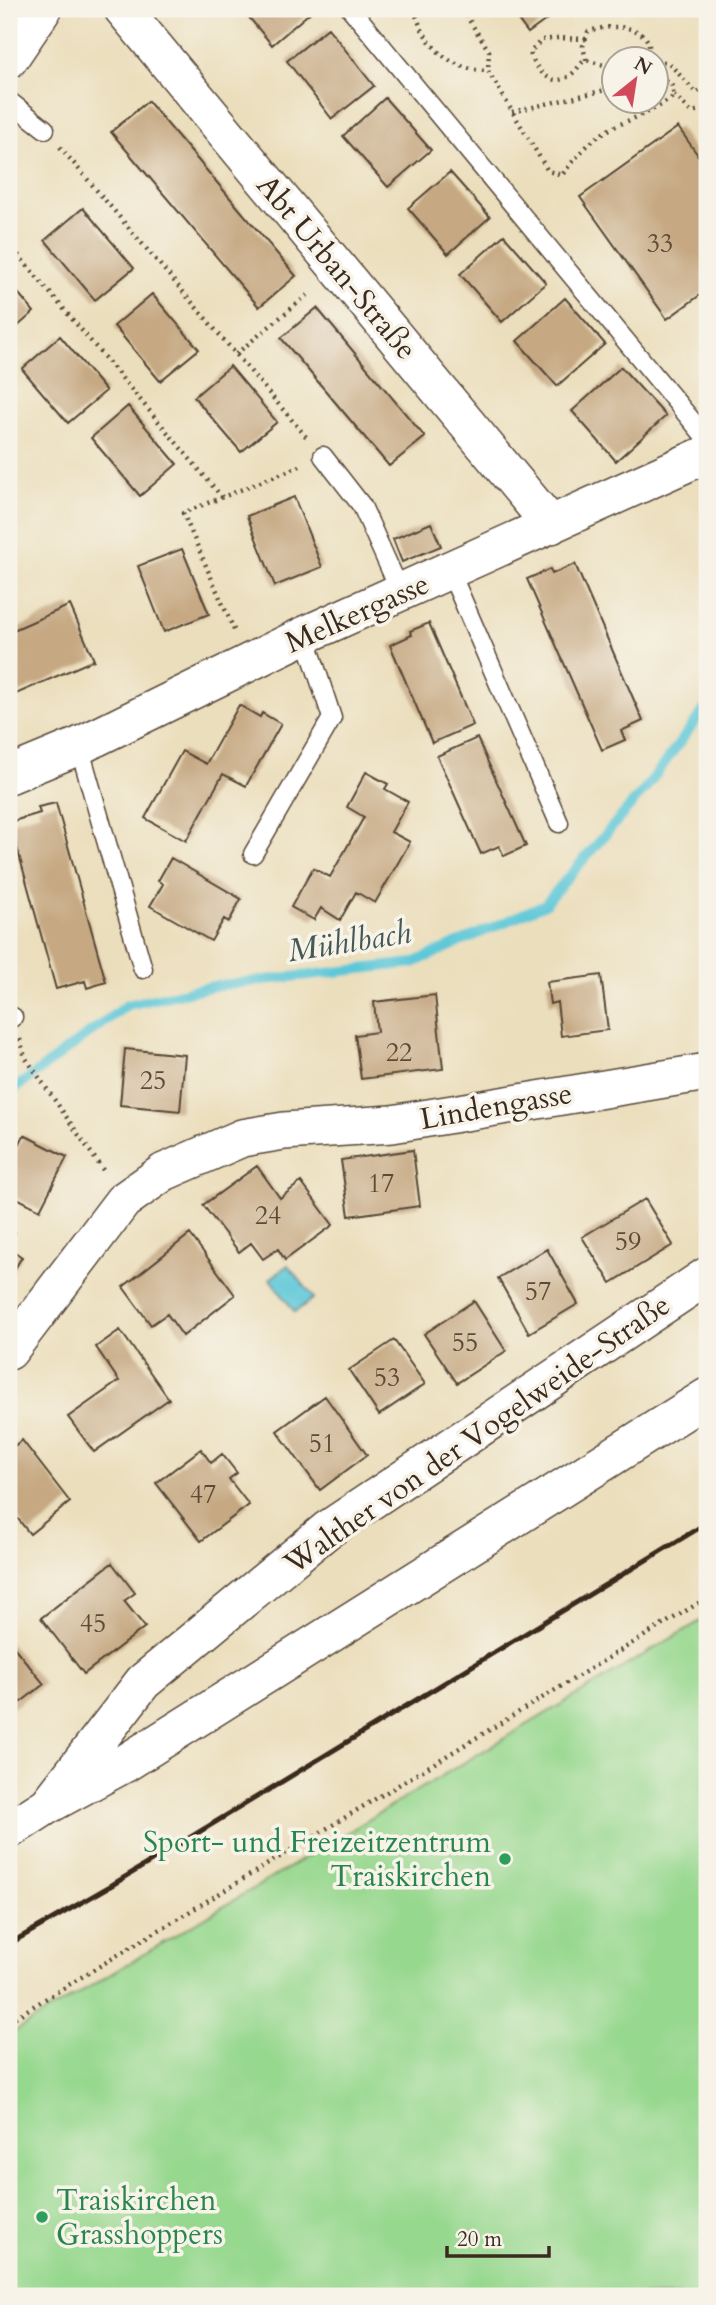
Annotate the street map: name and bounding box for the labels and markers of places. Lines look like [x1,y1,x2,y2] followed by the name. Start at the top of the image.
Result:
[143,1822,492,1897] place label: Sport- und Freizeitzentrum Traiskirchen
[497,1851,513,1867] marker: Sport- und Freizeitzentrum Traiskirchen
[56,2180,223,2255] place label: Traiskirchen Grasshoppers
[34,2209,50,2225] marker: Traiskirchen Grasshoppers

